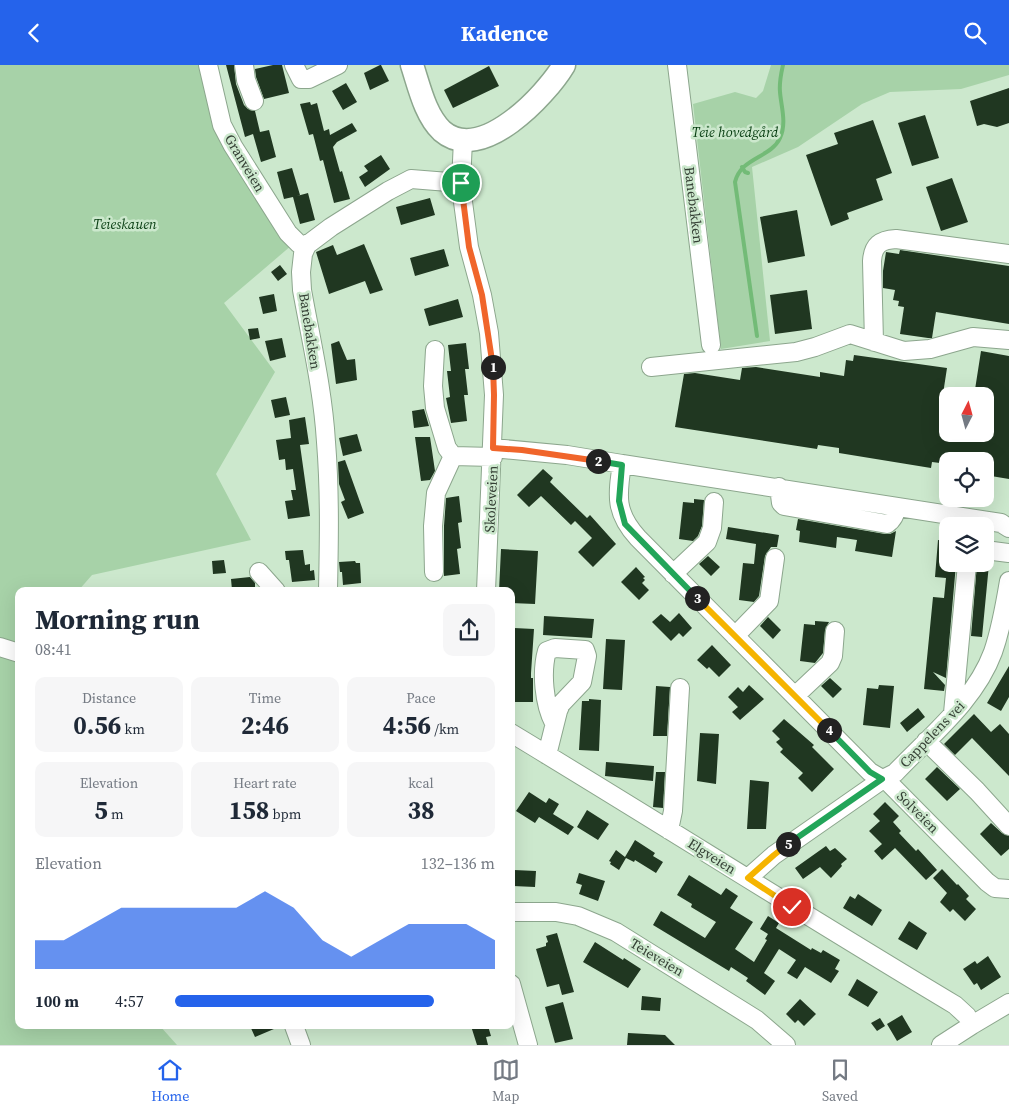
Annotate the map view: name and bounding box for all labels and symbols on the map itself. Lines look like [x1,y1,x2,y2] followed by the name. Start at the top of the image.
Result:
[692,122,779,142] park label: Teie hovedgård
[220,130,270,196] street label: Granveien
[440,162,482,204] pin
[679,165,709,245] street label: Banebakken
[93,214,157,234] park label: Teieskauen
[294,291,326,371] street label: Banebakken
[480,355,506,379] pin: 1
[939,387,994,443] north arrow
[586,449,610,473] pin: 2
[479,465,503,533] street label: Skoleveien
[684,585,710,611] pin: 3
[895,696,969,772] street label: Cappelens vei
[816,717,842,743] pin: 4
[892,786,944,838] street label: Solveien
[776,831,800,857] pin: 5
[684,833,740,879] street label: Elgveien
[771,886,813,928] pin
[626,933,688,981] street label: Teieveien

